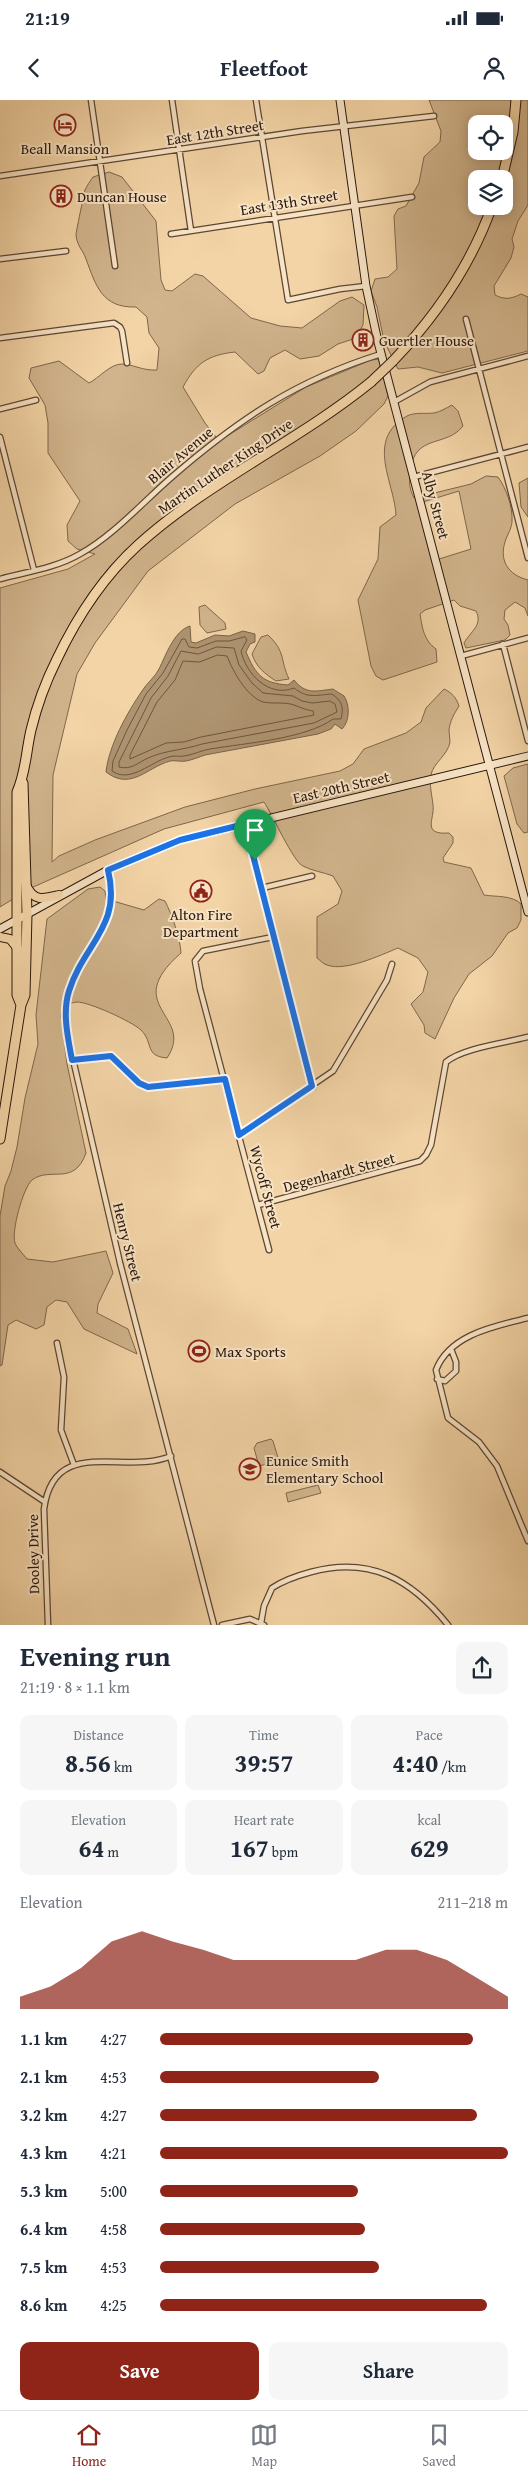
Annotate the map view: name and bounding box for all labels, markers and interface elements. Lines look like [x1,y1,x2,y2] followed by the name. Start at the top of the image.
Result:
[25,4,70,32] text: 21:19
[220,52,308,84] text: Fleetfoot
[20,54,48,82] icon: back
[480,54,508,82] icon: person
[53,113,77,137] hotel icon: Beall Mansion
[165,114,266,150] street label: East 12th Street
[468,115,513,215] map controls
[468,115,513,160] button: locate
[21,138,110,159] place label: Beall Mansion
[468,170,513,215] button: layers
[49,184,73,208] building icon: Duncan House
[239,184,340,220] street label: East 13th Street
[77,186,167,207] place label: Duncan House
[351,328,375,352] building icon: Guertler House
[379,330,474,351] place label: Guertler House
[153,413,297,519] street label: Martin Luther King Drive
[143,421,217,489] street label: Blair Avenue
[417,469,455,542] street label: Alby Street
[291,766,392,808] street label: East 20th Street
[234,809,276,860] pin
[241,816,269,844] icon: arrive
[189,879,213,903] public building icon: Alton Fire Department
[163,904,240,942] place label: Alton Fire Department
[245,1143,287,1232] street label: Wycoff Street
[281,1147,398,1197] street label: Degenhardt Street
[108,1200,148,1284] street label: Henry Street
[187,1339,211,1363] sports icon: Max Sports
[215,1341,286,1362] place label: Max Sports
[266,1450,384,1488] place label: Eunice Smith Elementary School
[238,1457,262,1481] school or university icon: Eunice Smith Elementary School
[22,1514,44,1594] street label: Dooley Drive
[20,1635,171,1676] text: Evening run
[456,1642,508,1694] button: share
[20,1675,130,1699] text: 21:19 · 8 × 1.1 km
[74,1725,124,1745] text: Distance
[249,1725,279,1745] text: Time
[416,1725,443,1745] text: Pace
[65,1745,111,1781] text: 8.56
[235,1745,293,1781] text: 39:57
[392,1745,438,1781] text: 4:40
[111,1757,132,1777] text: km
[438,1757,466,1777] text: /km
[71,1810,126,1830] text: Elevation
[234,1810,294,1830] text: Heart rate
[417,1810,441,1830] text: kcal
[78,1830,104,1866] text: 64
[230,1830,269,1866] text: 167
[410,1830,449,1866] text: 629
[104,1842,119,1862] text: m
[269,1842,298,1862] text: bpm
[20,1890,83,1914] text: Elevation
[438,1890,508,1914] text: 211–218 m
[20,2027,67,2051] text: 1.1 km
[100,2027,127,2051] text: 4:27
[20,2065,67,2089] text: 2.1 km
[100,2065,127,2089] text: 4:53
[20,2103,67,2127] text: 3.2 km
[100,2103,127,2127] text: 4:27
[20,2141,67,2165] text: 4.3 km
[100,2141,127,2165] text: 4:21
[20,2179,67,2203] text: 5.3 km
[100,2179,127,2203] text: 5:00
[20,2217,67,2241] text: 6.4 km
[100,2217,127,2241] text: 4:58
[20,2255,67,2279] text: 7.5 km
[100,2255,127,2279] text: 4:53
[20,2293,67,2317] text: 8.6 km
[100,2293,127,2317] text: 4:25
[20,2342,259,2400] button: Save
[269,2342,508,2400] button: Share
[72,2421,106,2471] tab: Home
[250,2421,278,2471] tab: Map
[422,2421,456,2471] tab: Saved

